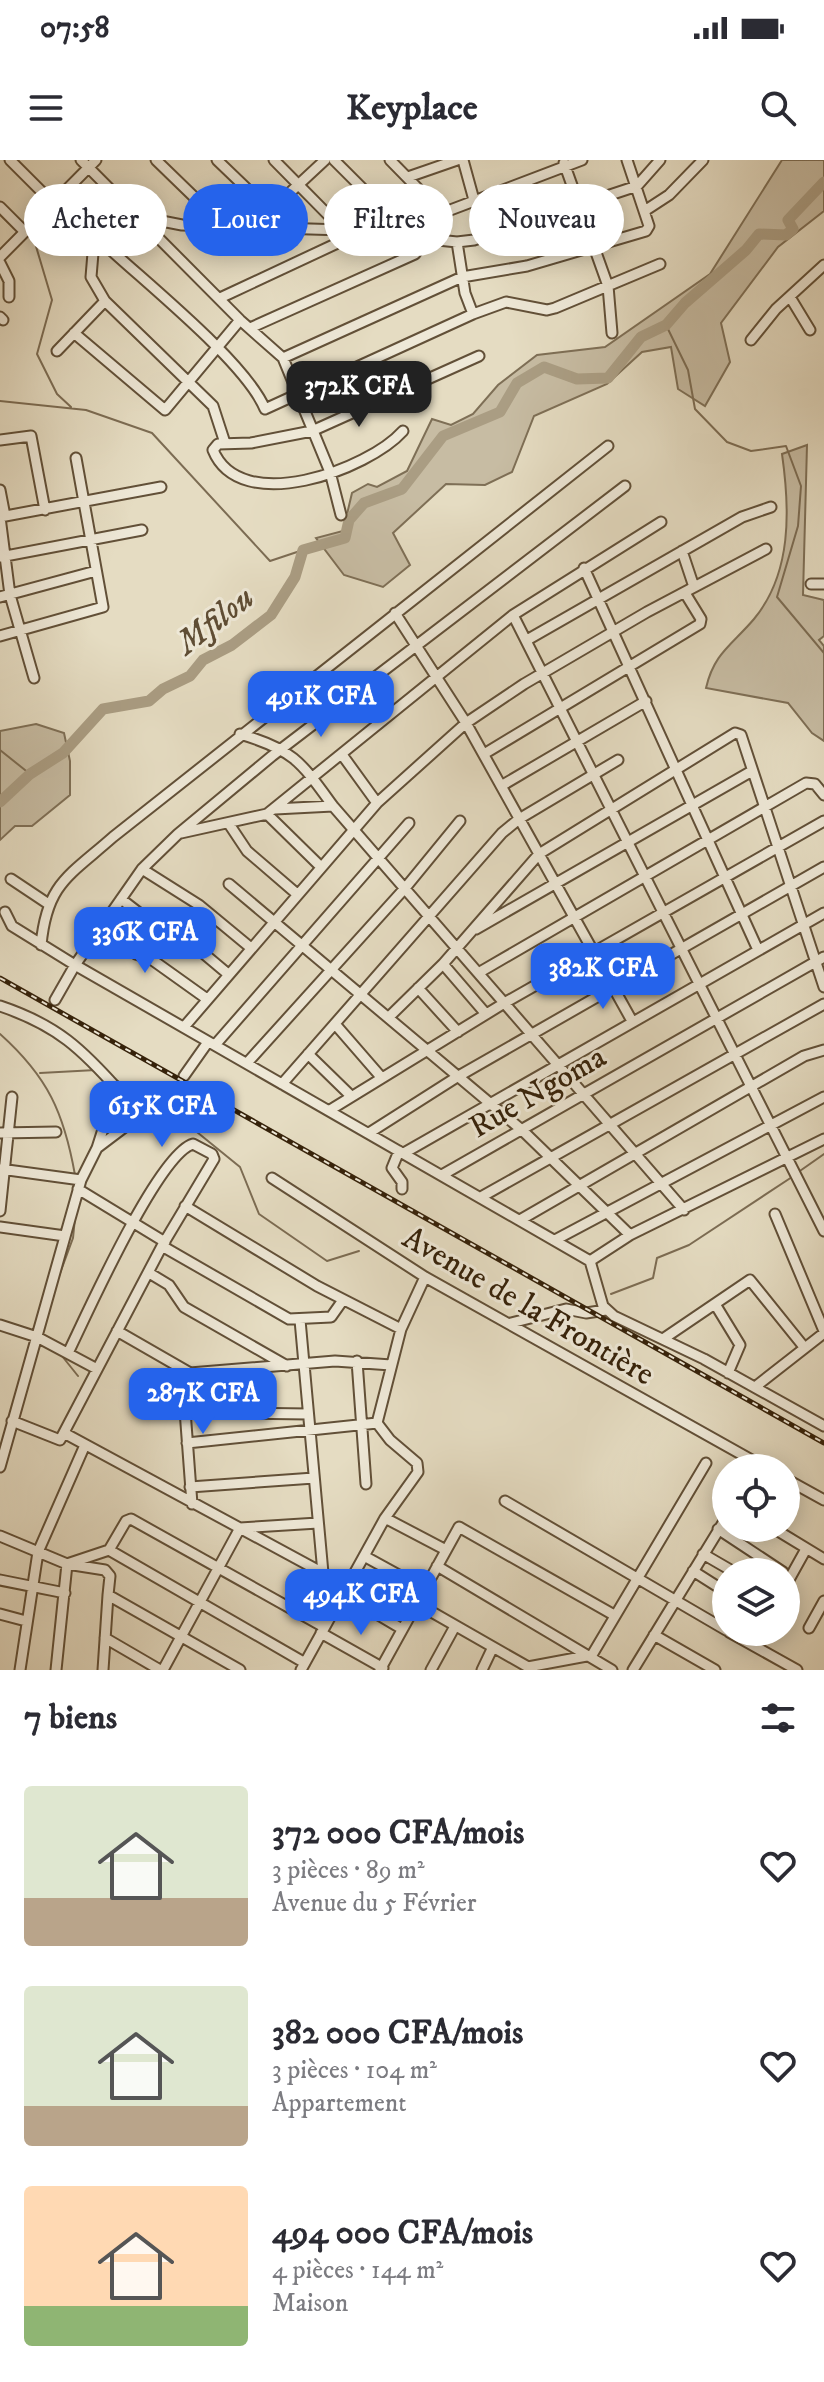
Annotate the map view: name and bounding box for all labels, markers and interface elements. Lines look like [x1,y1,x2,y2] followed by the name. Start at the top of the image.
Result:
[40,10,110,47] text: 07:58
[24,86,68,130] icon: menu
[346,86,478,131] text: Keyplace
[756,86,800,130] icon: search
[24,184,167,256] chip: Acheter
[183,184,308,256] chip: Louer
[324,184,453,256] chip: Filtres
[469,184,624,256] chip: Nouveau
[276,361,442,429] pin: 372K CFA
[304,370,414,403] text: 372K CFA
[166,577,263,665] water label: Mfilou
[238,671,404,739] pin: 491K CFA
[266,680,376,713] text: 491K CFA
[62,907,228,975] pin: 336K CFA
[92,916,198,949] text: 336K CFA
[520,943,686,1011] pin: 382K CFA
[549,952,657,985] text: 382K CFA
[463,1037,614,1148] street label: Rue Ngoma
[79,1081,245,1149] pin: 615K CFA
[108,1090,216,1123] text: 615K CFA
[395,1218,661,1395] street label: Avenue de la Frontière
[120,1368,286,1436] pin: 287K CFA
[147,1377,259,1410] text: 287K CFA
[712,1454,800,1646] map controls
[712,1454,800,1542] button: locate
[712,1558,800,1646] button: layers
[278,1569,444,1637] pin: 494K CFA
[303,1578,419,1611] text: 494K CFA
[756,1696,800,1740] icon: filters
[24,1697,117,1739] text: 7 biens
[272,1812,524,1854] text: 372 000 CFA/mois
[88,1818,184,1914] icon: home
[756,1844,800,1888] icon: heart
[272,1854,425,1887] text: 3 pièces · 89 m²
[272,1887,476,1920] text: Avenue du 5 Février
[272,2012,523,2054] text: 382 000 CFA/mois
[88,2018,184,2114] icon: home
[756,2044,800,2088] icon: heart
[272,2054,437,2087] text: 3 pièces · 104 m²
[272,2087,406,2120] text: Appartement
[272,2212,533,2254] text: 494 000 CFA/mois
[88,2218,184,2314] icon: home
[756,2244,800,2288] icon: heart
[272,2254,443,2287] text: 4 pièces · 144 m²
[272,2287,348,2320] text: Maison

